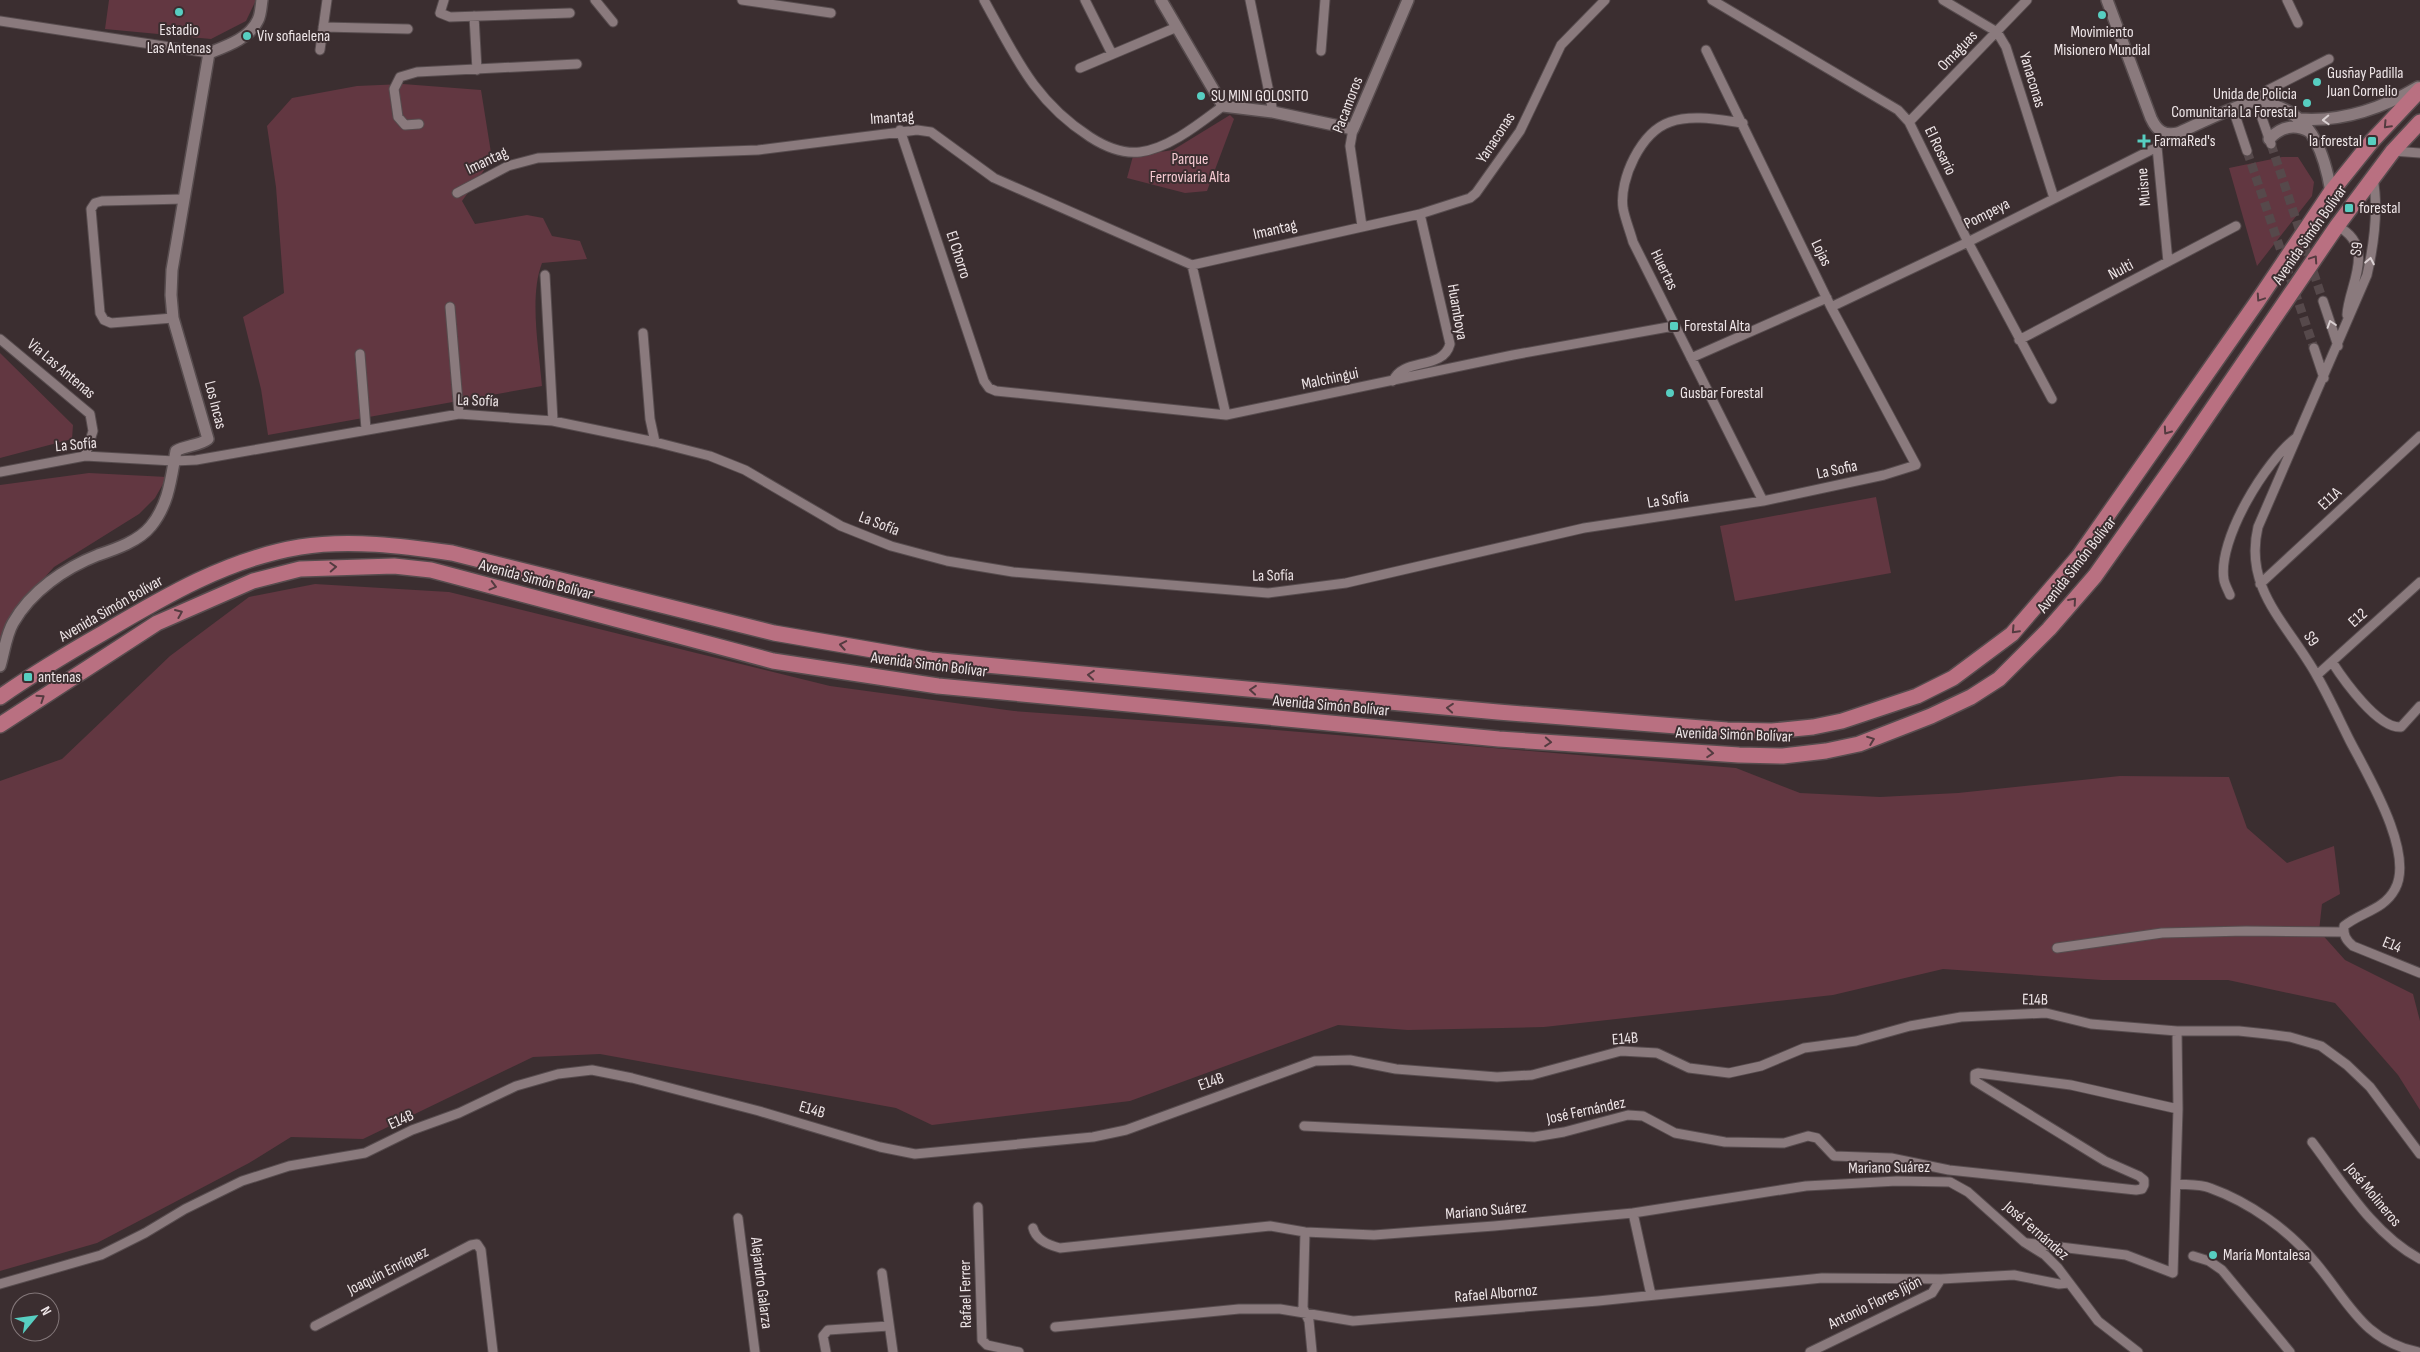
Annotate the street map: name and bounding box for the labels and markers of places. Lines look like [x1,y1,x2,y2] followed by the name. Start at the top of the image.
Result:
[173,6,185,18] marker: Estadio Las Antenas
[2096,9,2108,21] marker: Movimiento Misionero Mundial
[147,21,211,58] place label: Estadio Las Antenas
[2054,23,2150,60] place label: Movimiento Misionero Mundial
[257,27,330,46] place label: Viv sofiaelena
[241,30,253,42] marker: Viv sofiaelena
[2326,64,2404,101] place label: Gusñay Padilla Juan Cornelio
[2311,76,2323,88] marker: Gusñay Padilla Juan Cornelio
[2171,85,2297,122] place label: Unida de Policia Comunitaria La Forestal
[1211,87,1309,106] place label: SU MINI GOLOSITO
[1195,90,1207,102] marker: SU MINI GOLOSITO
[2301,97,2313,109] marker: Unida de Policia Comunitaria La Forestal
[2154,132,2216,151] place label: FarmaRed's
[2309,132,2362,151] place label: la forestal
[2138,135,2150,147] marker: FarmaRed's
[2366,135,2378,147] marker: la forestal
[2359,199,2400,218] place label: forestal
[2343,202,2355,214] marker: forestal
[1684,317,1750,336] place label: Forestal Alta
[1668,320,1680,332] marker: Forestal Alta
[1680,384,1763,403] place label: Gusbar Forestal
[1664,387,1676,399] marker: Gusbar Forestal
[38,668,81,687] place label: antenas
[22,671,34,683] marker: antenas
[2223,1246,2310,1265] place label: María Montalesa
[2207,1249,2219,1261] marker: María Montalesa

